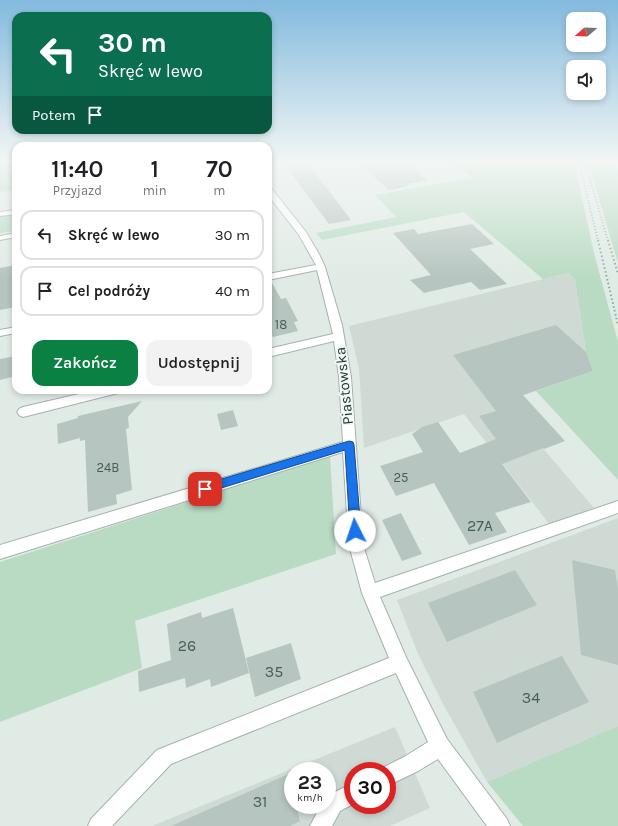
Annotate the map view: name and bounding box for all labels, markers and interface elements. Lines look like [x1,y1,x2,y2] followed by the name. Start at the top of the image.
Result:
[566,12,606,52] north arrow
[566,12,606,100] map controls
[98,26,167,59] text: 30 m
[32,28,84,80] icon: left
[98,60,203,82] text: Skręć w lewo
[566,60,606,100] button: sound
[84,104,106,126] icon: arrive
[32,106,76,124] text: Potem
[51,155,103,183] text: 11:40
[150,155,159,183] text: 1
[206,155,233,183] text: 70
[53,183,102,198] text: Przyjazd
[143,183,167,198] text: min
[213,183,225,198] text: m
[34,224,56,246] icon: left
[68,226,160,244] text: Skręć w lewo
[215,226,250,244] text: 30 m
[34,280,56,302] icon: arrive
[68,282,150,300] text: Cel podróży
[215,282,250,300] text: 40 m
[275,317,287,332] house number: 18
[32,340,138,386] button: Zakończ
[146,340,252,386] button: Udostępnij
[331,346,357,426] street label: Piastowska
[97,460,119,475] house number: 24B
[394,470,408,485] house number: 25
[188,472,222,506] pin
[194,478,216,500] icon: arrive
[334,510,376,552] position arrow
[467,516,493,535] house number: 27A
[178,636,196,655] house number: 26
[265,662,283,681] house number: 35
[522,688,540,707] house number: 34
[344,762,396,814] speed limit sign: 30
[298,771,322,794] text: 23
[253,792,267,811] house number: 31
[297,792,323,804] text: km/h

